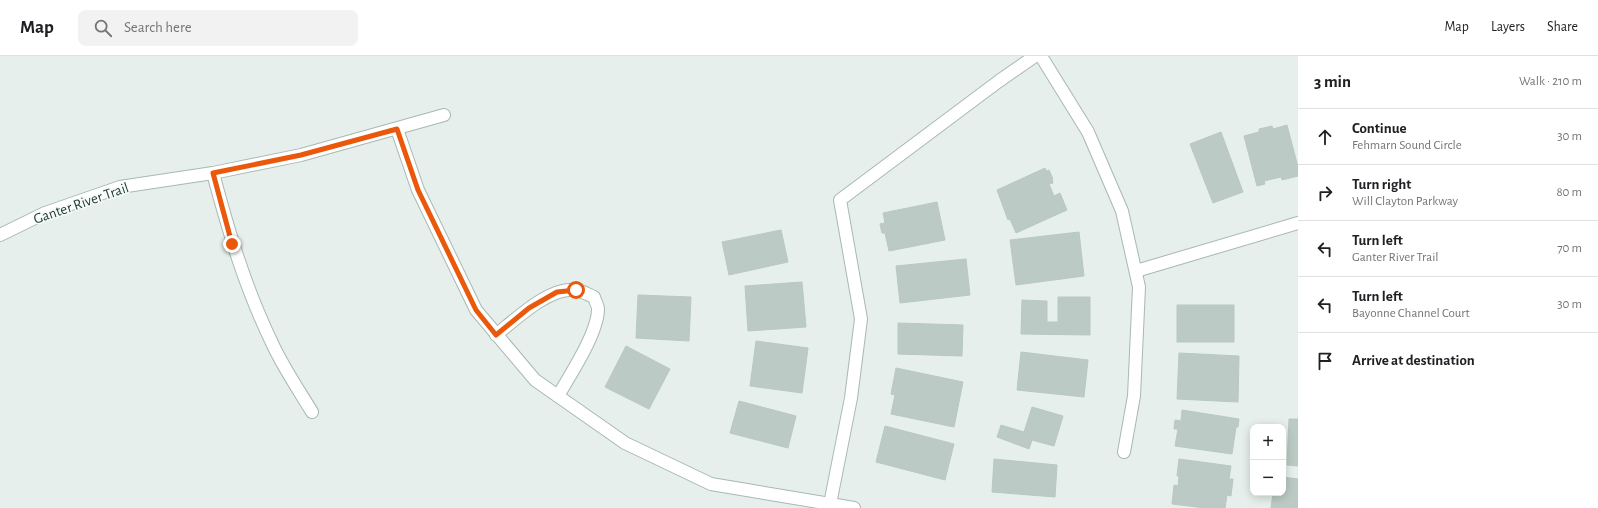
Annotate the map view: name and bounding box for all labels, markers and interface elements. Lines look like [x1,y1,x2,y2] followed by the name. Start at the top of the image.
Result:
[78,10,358,46] search box
[92,17,114,39] icon: search
[20,18,54,37] text: Map
[124,20,192,35] text: Search here
[1444,20,1469,34] text: Map
[1491,20,1525,34] text: Layers
[1547,20,1578,34] text: Share
[1314,73,1351,90] text: 3 min
[1519,75,1582,88] text: Walk · 210 m
[1352,121,1407,136] text: Continue
[1314,126,1336,148] icon: ahead
[1557,130,1582,143] text: 30 m
[1352,139,1462,152] text: Fehmarn Sound Circle
[1352,177,1411,192] text: Turn right
[32,180,131,227] street label: Ganter River Trail
[1314,182,1336,204] icon: right
[1556,186,1582,199] text: 80 m
[1352,195,1458,208] text: Will Clayton Parkway
[1352,233,1403,248] text: Turn left
[223,235,241,253] route end
[1314,238,1336,260] icon: left
[1557,242,1582,255] text: 70 m
[1352,251,1439,264] text: Ganter River Trail
[567,281,585,299] route start
[1352,289,1403,304] text: Turn left
[1314,294,1336,316] icon: left
[1557,298,1582,311] text: 30 m
[1352,307,1470,320] text: Bayonne Channel Court
[1314,350,1336,372] icon: arrive
[1352,353,1475,368] text: Arrive at destination
[1250,424,1286,496] map controls
[1250,424,1286,460] button: +
[1250,460,1286,496] button: −

